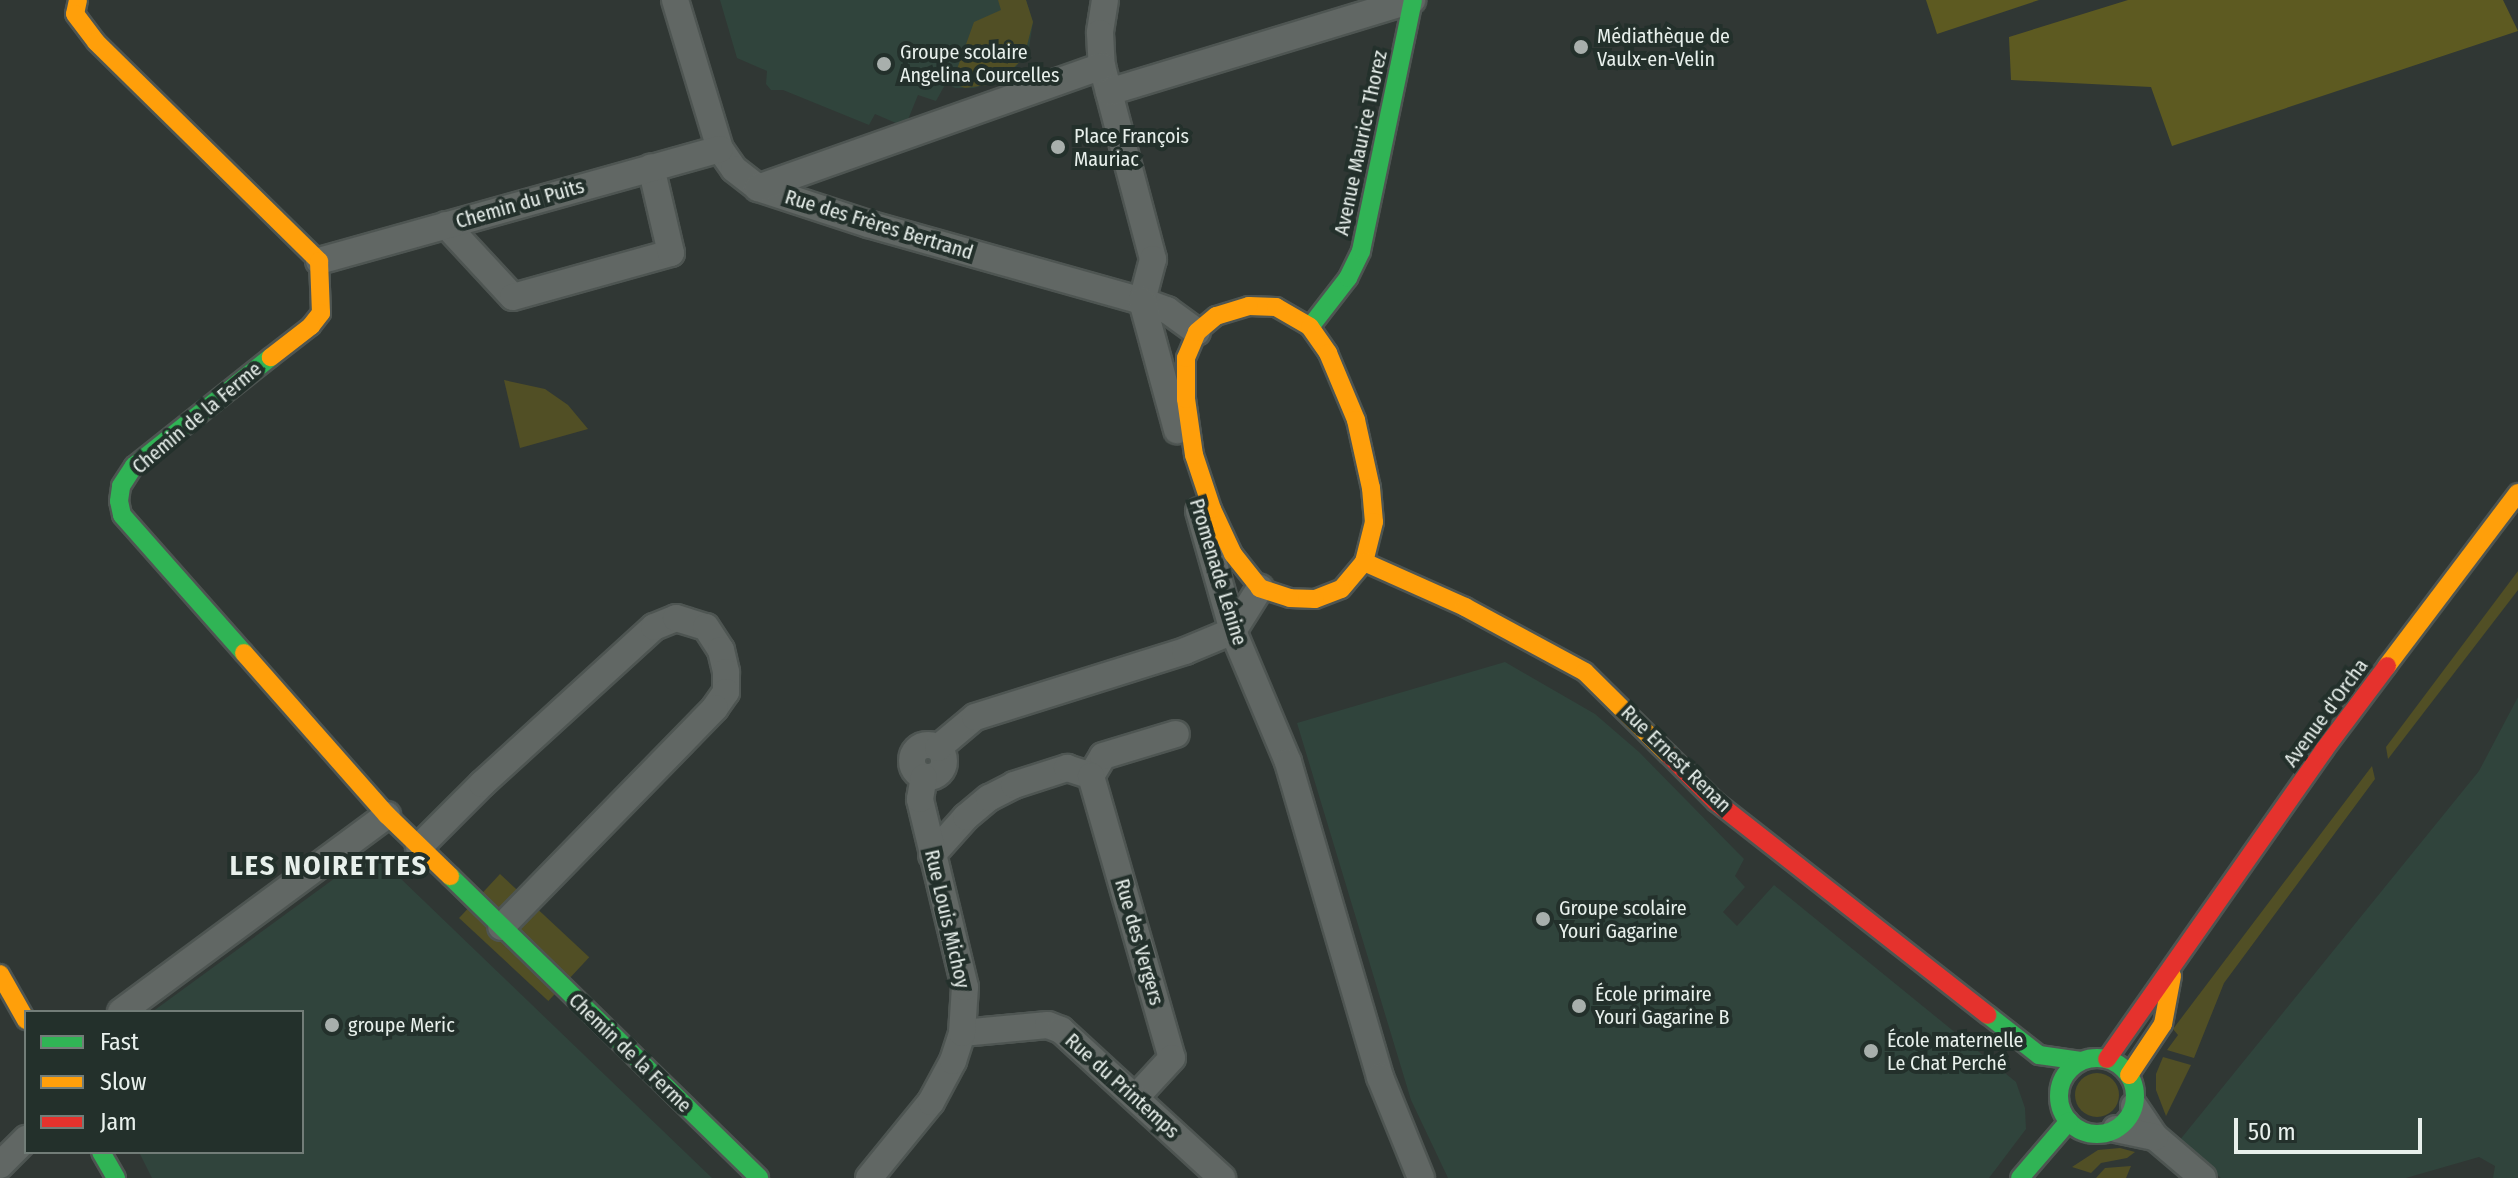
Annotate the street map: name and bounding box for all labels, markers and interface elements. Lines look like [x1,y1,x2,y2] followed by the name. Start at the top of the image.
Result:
[1597,24,1730,71] place label: Médiathèque de Vaulx-en-Velin
[1572,38,1590,56] marker: Médiathèque de Vaulx-en-Velin
[900,40,1059,87] place label: Groupe scolaire Angelina Courcelles
[1330,48,1392,238] street label: Avenue Maurice Thorez
[875,55,893,73] marker: Groupe scolaire Angelina Courcelles
[1074,124,1189,171] place label: Place François Mauriac
[1049,138,1067,156] marker: Place François Mauriac
[453,174,587,234] street label: Chemin du Puits
[782,185,976,265] street label: Rue des Frères Bertrand
[128,357,266,479] street label: Chemin de la Ferme
[1184,496,1252,648] street label: Promenade Lénine
[2279,654,2373,772] street label: Avenue d'Orcha
[1616,700,1736,818] street label: Rue Ernest Renan
[919,847,975,991] street label: Rue Louis Michoy
[230,849,428,883] district label: LES NOIRETTES
[1110,876,1168,1008] street label: Rue des Vergers
[1559,896,1687,943] place label: Groupe scolaire Youri Gagarine
[1534,910,1552,928] marker: Groupe scolaire Youri Gagarine
[1595,982,1729,1029] place label: École primaire Youri Gagarine B
[564,988,696,1118] street label: Chemin de la Ferme
[1570,997,1588,1015] marker: École primaire Youri Gagarine B
[24,1010,304,1154] legend
[348,1013,455,1037] place label: groupe Meric
[323,1016,341,1034] marker: groupe Meric
[100,1028,139,1056] text: Fast
[1887,1028,2023,1075] place label: École maternelle Le Chat Perché
[1060,1029,1184,1143] street label: Rue du Printemps
[1862,1042,1880,1060] marker: École maternelle Le Chat Perché
[100,1068,146,1096] text: Slow
[2238,1102,2426,1152] scale bar
[100,1108,137,1136] text: Jam
[2248,1118,2296,1146] text: 50 m

